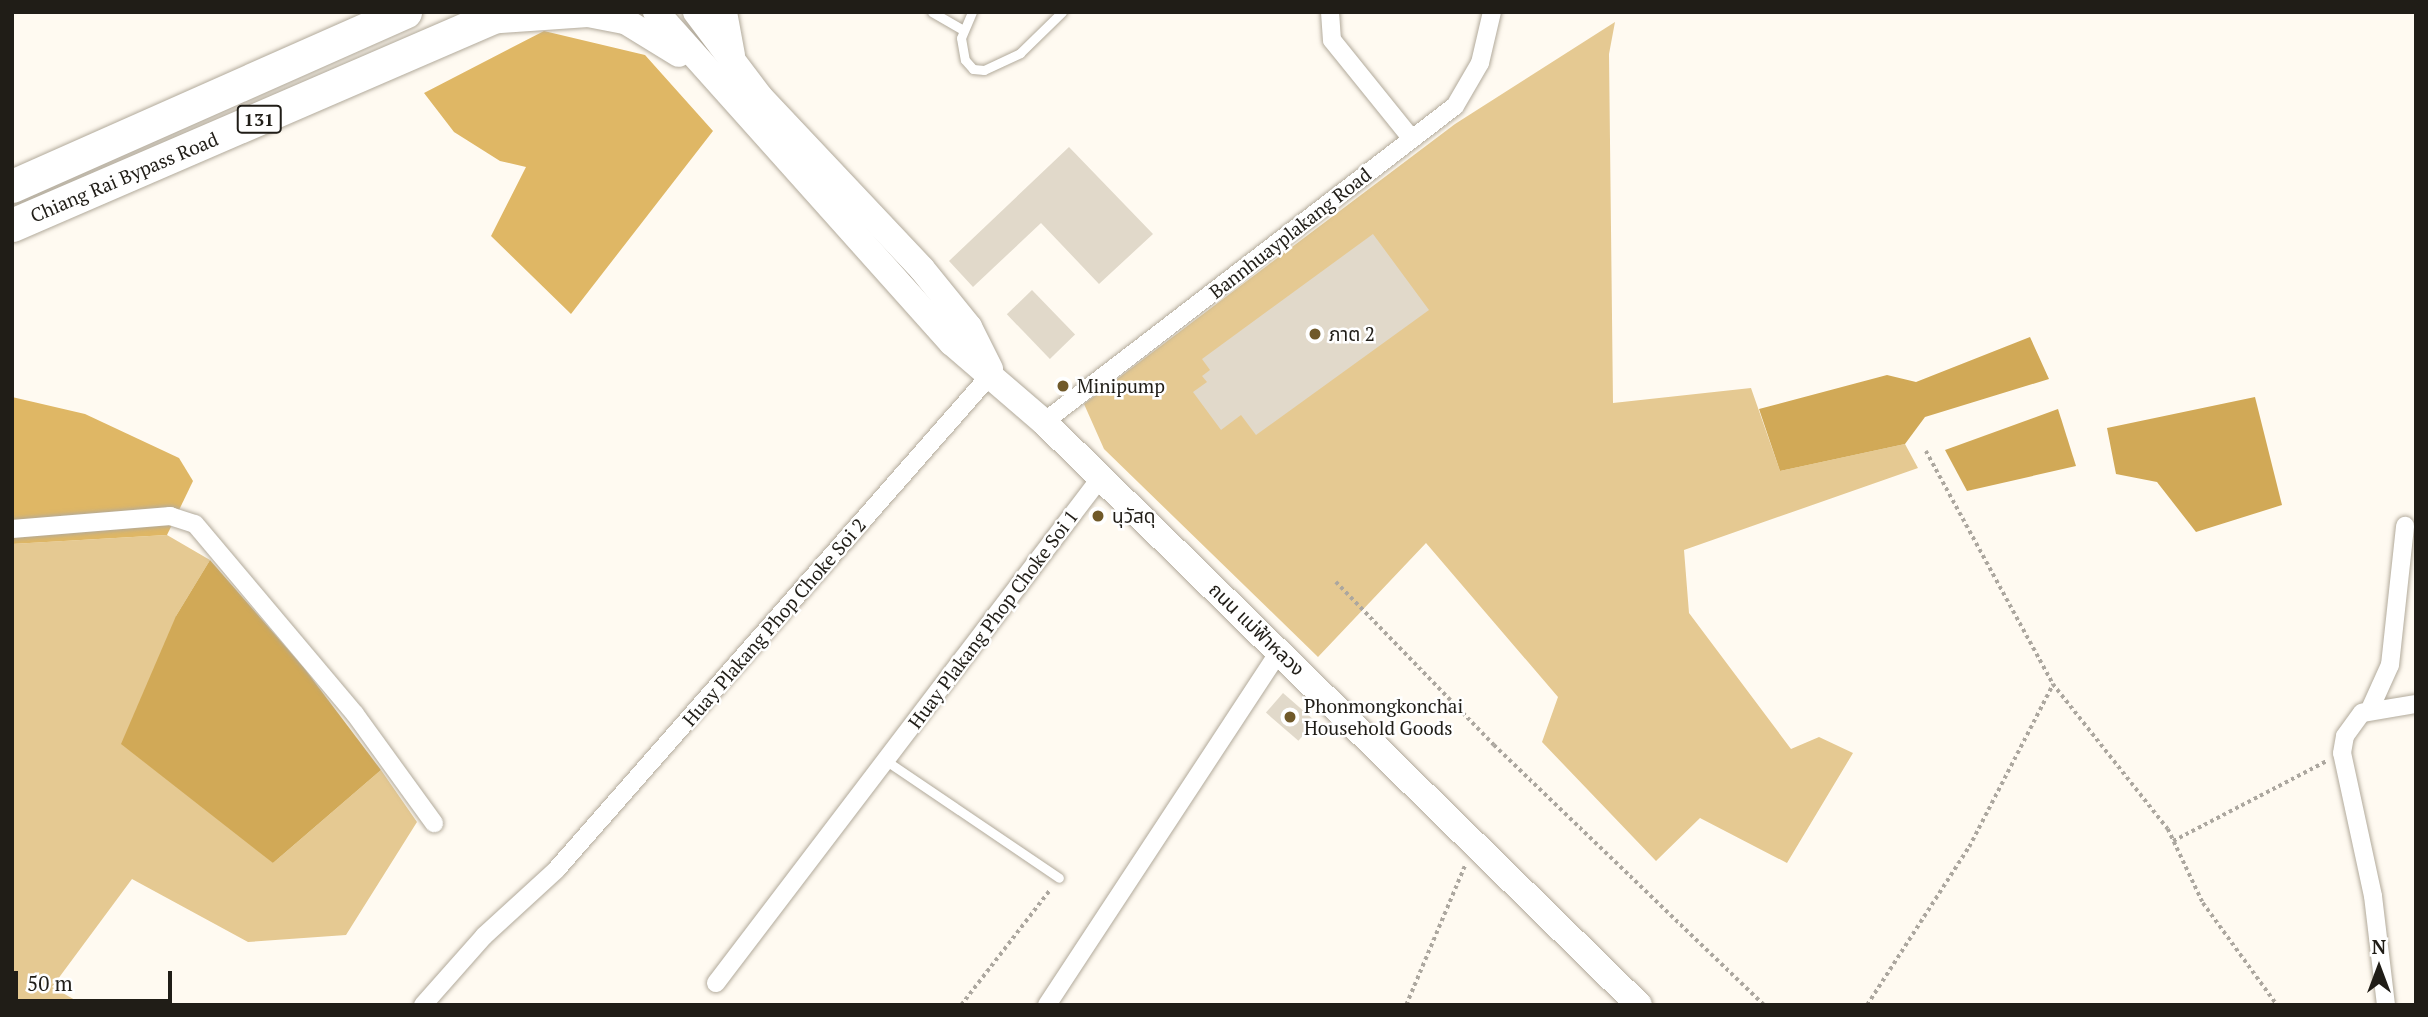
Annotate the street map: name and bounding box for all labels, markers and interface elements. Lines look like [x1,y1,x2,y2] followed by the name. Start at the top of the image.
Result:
[236,104,282,134] road number: 131
[27,127,221,227] street label: Chiang Rai Bypass Road
[1205,163,1375,303] street label: Bannhuayplakang Road
[1329,323,1375,345] place label: ภาต 2
[1307,326,1323,342] marker: ภาต 2
[1077,375,1165,397] place label: Minipump
[1055,378,1071,394] marker: Minipump
[903,505,1083,733] street label: Huay Plakang Phop Choke Soi 1
[1112,505,1156,527] place label: นุวัสดุ
[1090,508,1106,524] marker: นุวัสดุ
[678,514,870,730] street label: Huay Plakang Phop Choke Soi 2
[1204,578,1310,680] street label: ถนน แม่ฟ้าหลวง
[1304,695,1463,739] place label: Phonmongkonchai Household Goods
[1282,709,1298,725] marker: Phonmongkonchai Household Goods
[2344,933,2414,1003] north arrow
[2372,934,2386,959] text: N
[18,958,175,1002] scale bar
[27,969,73,997] text: 50 m

